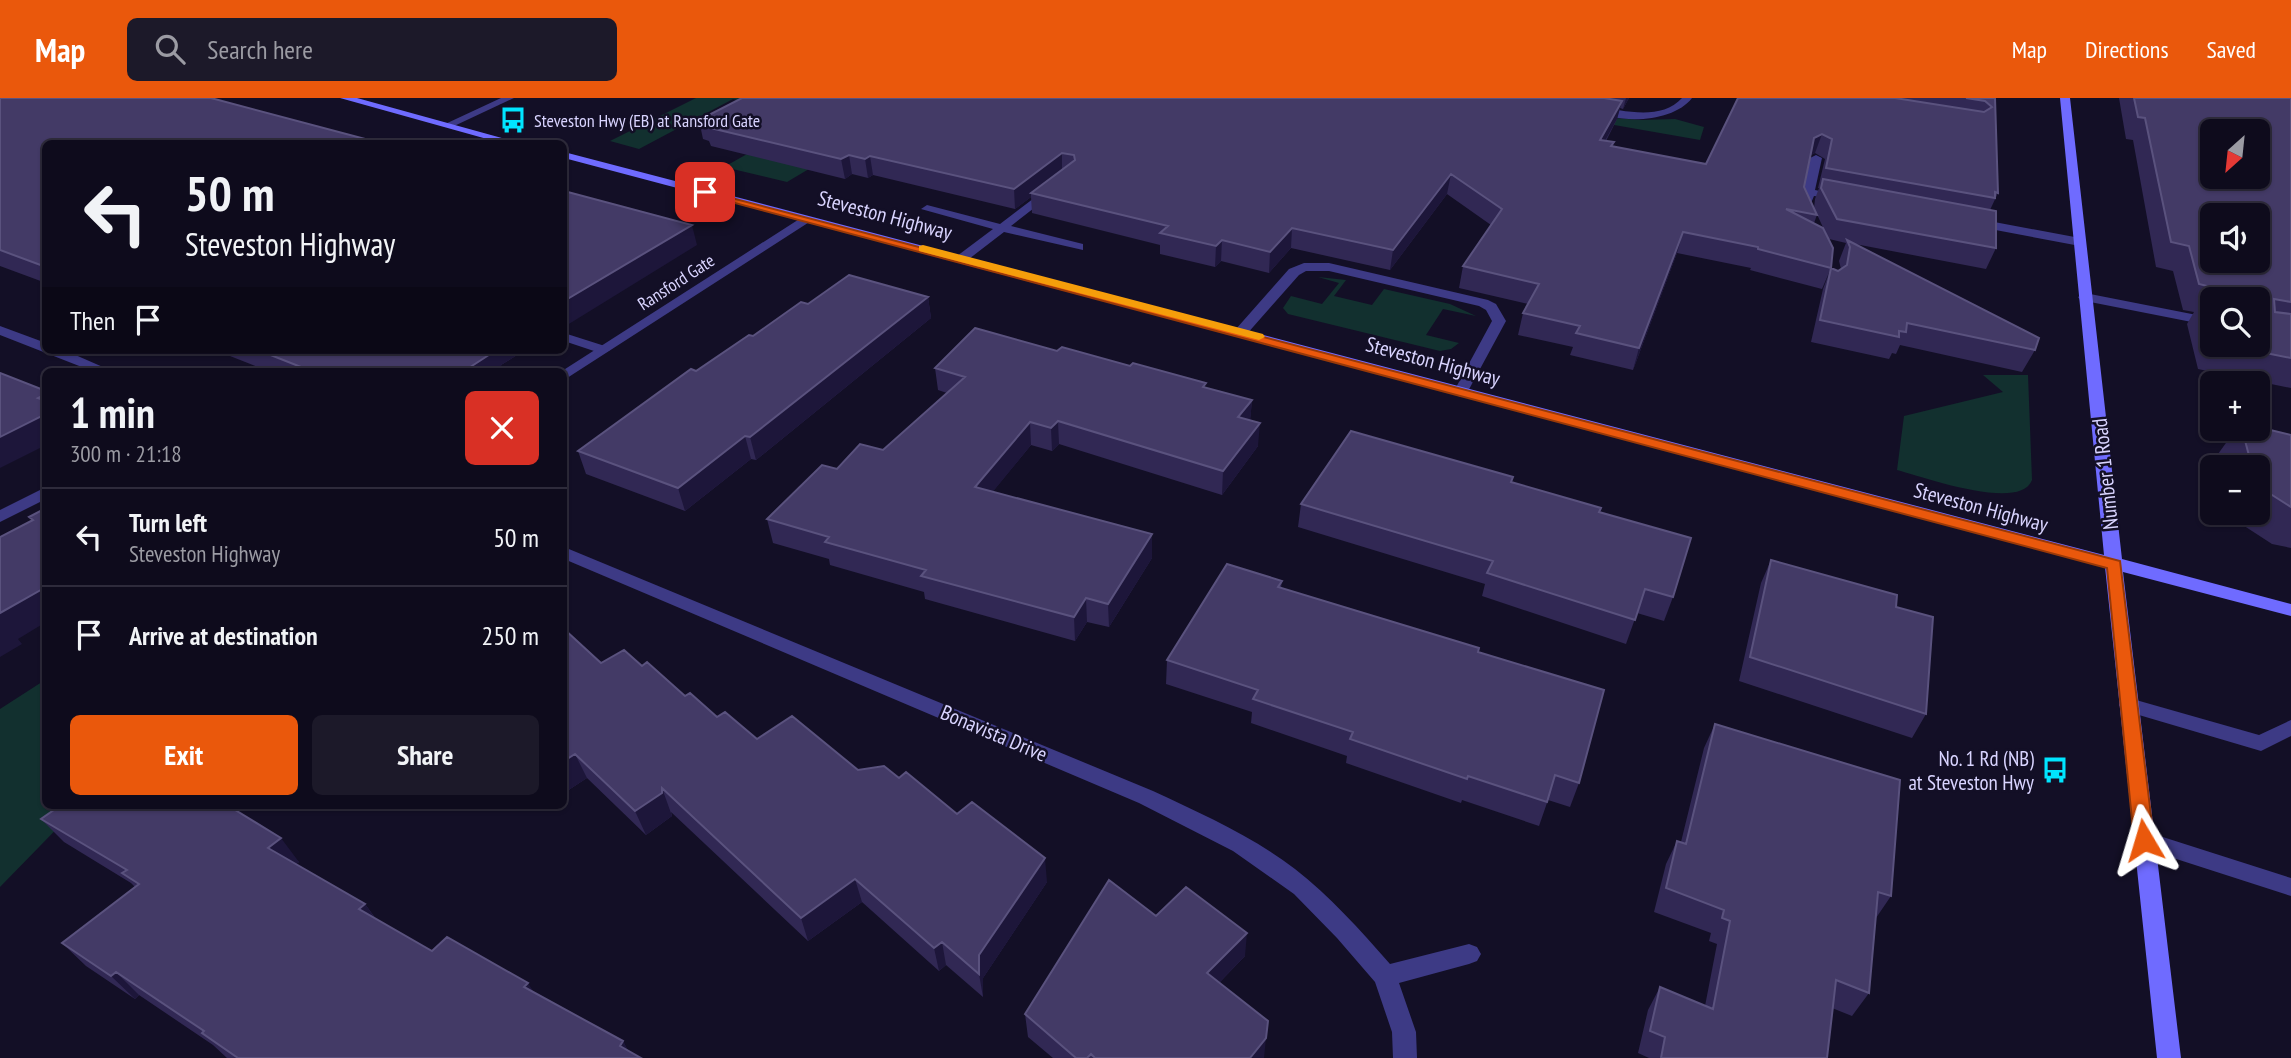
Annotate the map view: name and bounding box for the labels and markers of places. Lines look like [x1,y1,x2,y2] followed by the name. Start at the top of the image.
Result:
[498,105,528,135] bus stop icon: Steveston Hwy (EB) at Ransford Gate
[534,109,760,132] place label: Steveston Hwy (EB) at Ransford Gate
[675,162,735,222] pin
[1908,745,2034,796] place label: No. 1 Rd (NB) at Steveston Hwy
[2040,755,2070,785] bus stop icon: No. 1 Rd (NB) at Steveston Hwy

